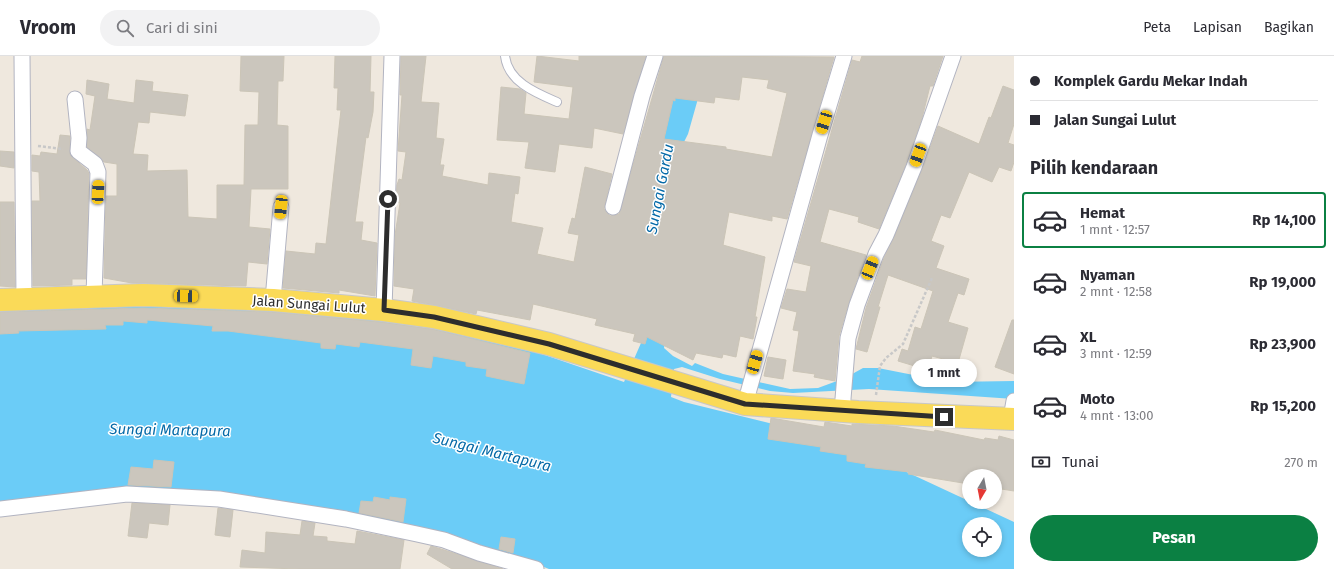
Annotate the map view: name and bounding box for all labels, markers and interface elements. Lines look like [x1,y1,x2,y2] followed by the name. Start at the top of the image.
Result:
[100,10,380,46] search box
[20,16,76,39] text: Vroom
[114,17,136,39] icon: search
[146,19,218,37] text: Cari di sini
[1143,19,1171,36] text: Peta
[1193,19,1242,36] text: Lapisan
[1264,19,1314,36] text: Bagikan
[1054,72,1248,90] text: Komplek Gardu Mekar Indah
[815,109,833,135] car
[1054,111,1176,129] text: Jalan Sungai Lulut
[642,142,678,237] water label: Sungai Gardu
[908,142,928,168] car
[1030,157,1158,179] text: Pilih kendaraan
[91,180,105,204] car
[379,190,397,208] route start
[274,194,288,220] car
[1032,202,1068,238] icon: car
[1080,204,1125,222] text: Hemat
[1252,211,1316,229] text: Rp 14,100
[1080,222,1150,237] text: 1 mnt · 12:57
[860,255,880,281] car
[1032,264,1068,300] icon: car
[1080,266,1135,284] text: Nyaman
[1249,273,1316,291] text: Rp 19,000
[1080,284,1152,299] text: 2 mnt · 12:58
[174,290,198,302] car
[252,292,367,317] street label: Jalan Sungai Lulut
[1032,326,1068,362] icon: car
[1080,328,1096,346] text: XL
[1250,335,1316,353] text: Rp 23,900
[1080,346,1152,361] text: 3 mnt · 12:59
[746,349,764,375] car
[911,359,977,387] callout: 1 mnt
[928,365,960,380] text: 1 mnt
[1032,388,1068,424] icon: car
[1080,390,1115,408] text: Moto
[1250,397,1316,415] text: Rp 15,200
[935,408,953,426] route end
[1080,408,1154,423] text: 4 mnt · 13:00
[108,420,231,440] water label: Sungai Martapura
[430,428,553,475] water label: Sungai Martapura
[1030,451,1052,473] icon: cash
[1062,453,1099,471] text: Tunai
[1284,455,1318,470] text: 270 m
[962,469,1002,509] north arrow
[962,469,1002,557] map controls
[1030,515,1318,561] button: Pesan
[962,517,1002,557] button: locate

